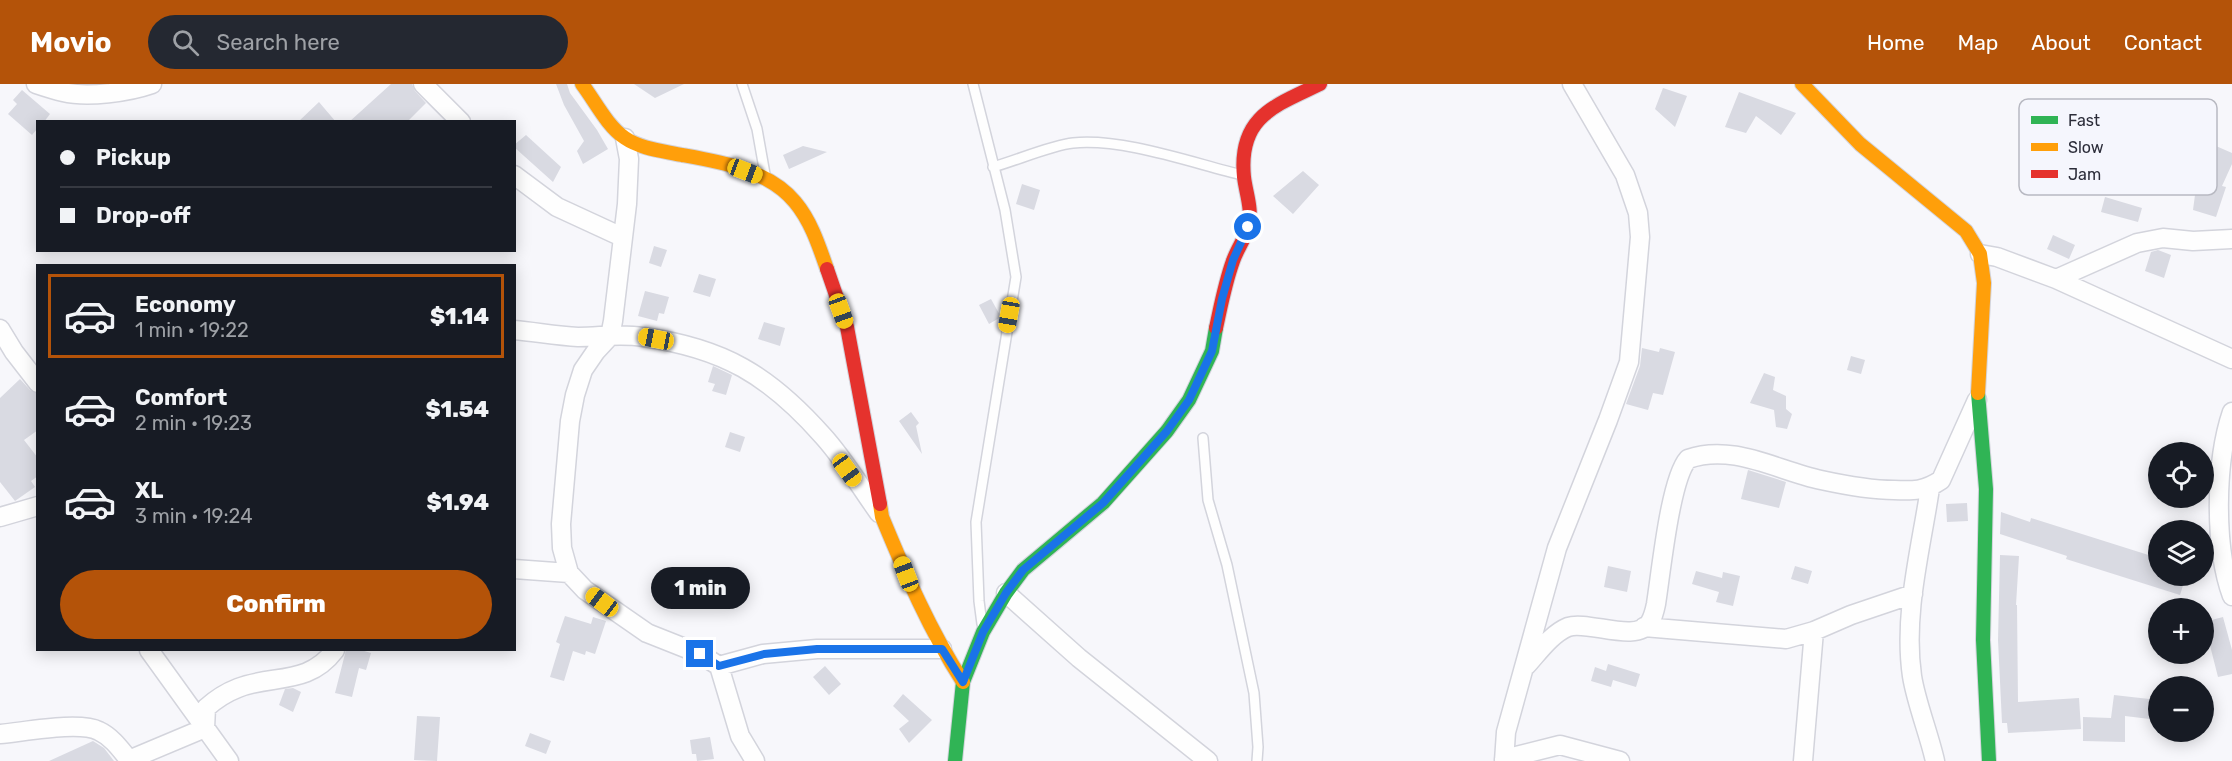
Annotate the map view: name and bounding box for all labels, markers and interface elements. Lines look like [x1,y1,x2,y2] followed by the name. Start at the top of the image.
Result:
[148,15,568,69] search box
[30,26,112,59] text: Movio
[169,26,202,59] icon: search
[217,29,340,56] text: Search here
[1867,30,1924,55] text: Home
[1957,30,1998,55] text: Map
[2031,30,2091,55] text: About
[2124,30,2202,55] text: Contact
[2019,99,2217,195] legend
[2068,111,2100,130] text: Fast
[2068,138,2104,157] text: Slow
[96,144,171,171] text: Pickup
[725,156,765,186] car
[2068,165,2101,184] text: Jam
[96,202,191,229] text: Drop-off
[1234,213,1261,240] route start
[63,289,117,343] icon: car
[135,291,236,318] text: Economy
[826,291,856,331] car
[997,296,1021,334] car
[430,303,489,330] text: $1.14
[135,318,249,342] text: 1 min · 19:22
[637,327,675,351] car
[63,382,117,436] icon: car
[135,384,227,411] text: Comfort
[425,396,489,423] text: $1.54
[135,411,252,435] text: 2 min · 19:23
[2148,442,2214,742] map controls
[2148,442,2214,508] button: locate
[829,450,865,490] car
[63,475,117,529] icon: car
[135,477,163,504] text: XL
[426,489,489,516] text: $1.94
[135,504,253,528] text: 3 min · 19:24
[2148,520,2214,586] button: layers
[891,554,921,594] car
[650,567,750,609] callout: 1 min
[60,570,492,639] button: Confirm
[674,576,727,600] text: 1 min
[582,584,622,620] car
[2148,598,2214,664] button: +
[686,640,713,667] route end
[2148,676,2214,742] button: −

